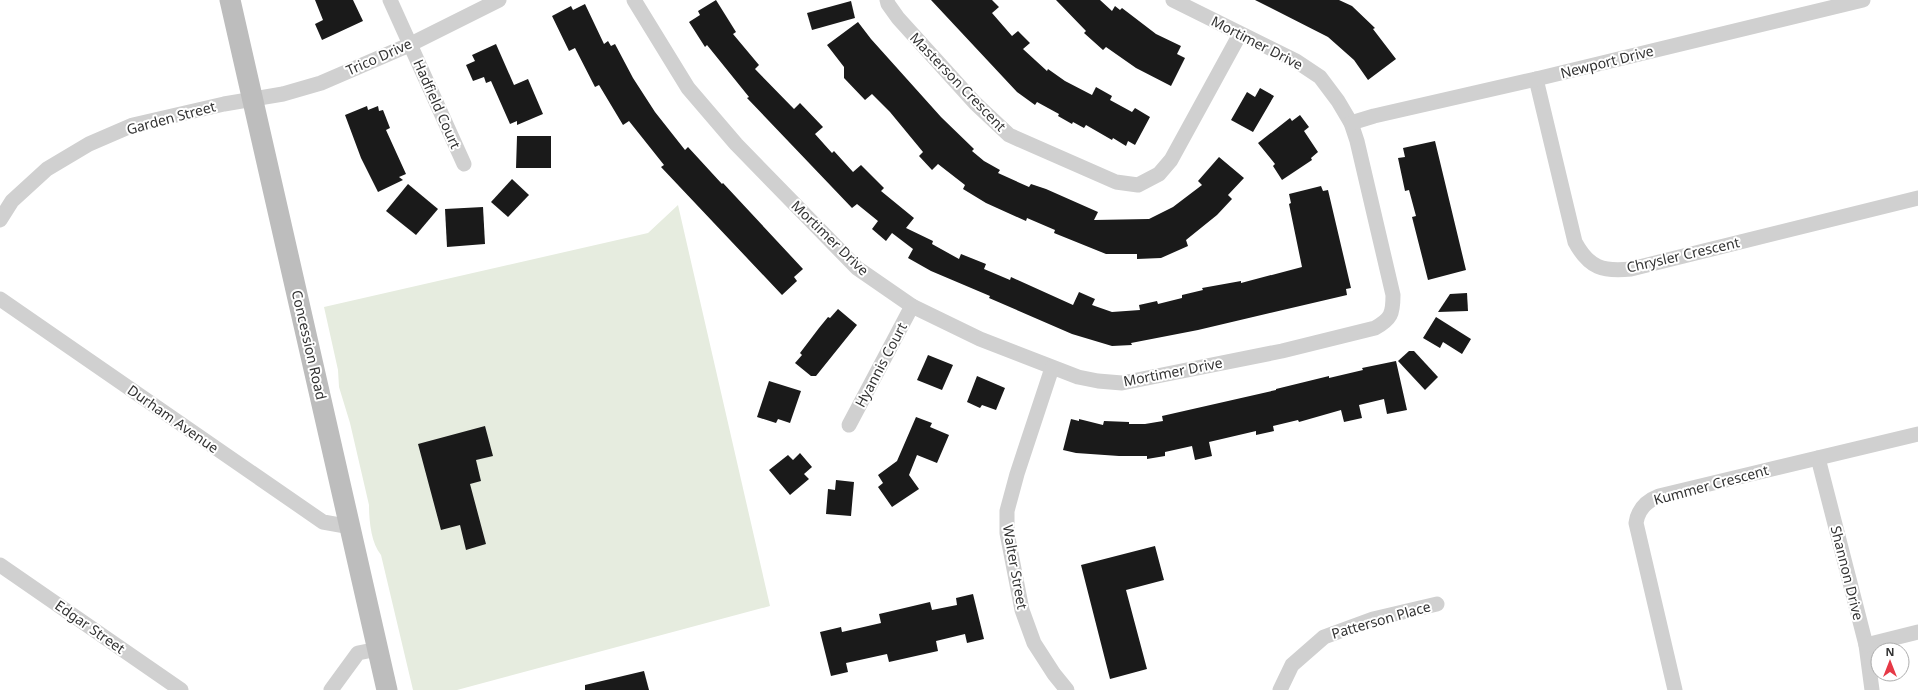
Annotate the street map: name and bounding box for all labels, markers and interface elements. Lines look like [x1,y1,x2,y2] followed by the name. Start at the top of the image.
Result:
[1208,11,1306,74] street label: Mortimer Drive
[906,28,1011,135] street label: Masterson Crescent
[343,34,415,79] street label: Trico Drive
[1558,41,1656,82] street label: Newport Drive
[409,56,466,151] street label: Hadfield Court
[124,97,217,139] street label: Garden Street
[788,196,873,279] street label: Mortimer Drive
[1625,232,1741,277] street label: Chrysler Crescent
[288,288,331,402] street label: Concession Road
[850,319,911,410] street label: Hyannis Court
[1122,353,1224,390] street label: Mortimer Drive
[124,380,223,457] street label: Durham Avenue
[1651,460,1770,509] street label: Kummer Crescent
[999,523,1032,611] street label: Walter Street
[1827,524,1868,622] street label: Shannon Drive
[52,595,129,658] street label: Edgar Street
[1329,596,1433,643] street label: Patterson Place
[1870,642,1910,682] north arrow
[1886,644,1894,659] text: N

